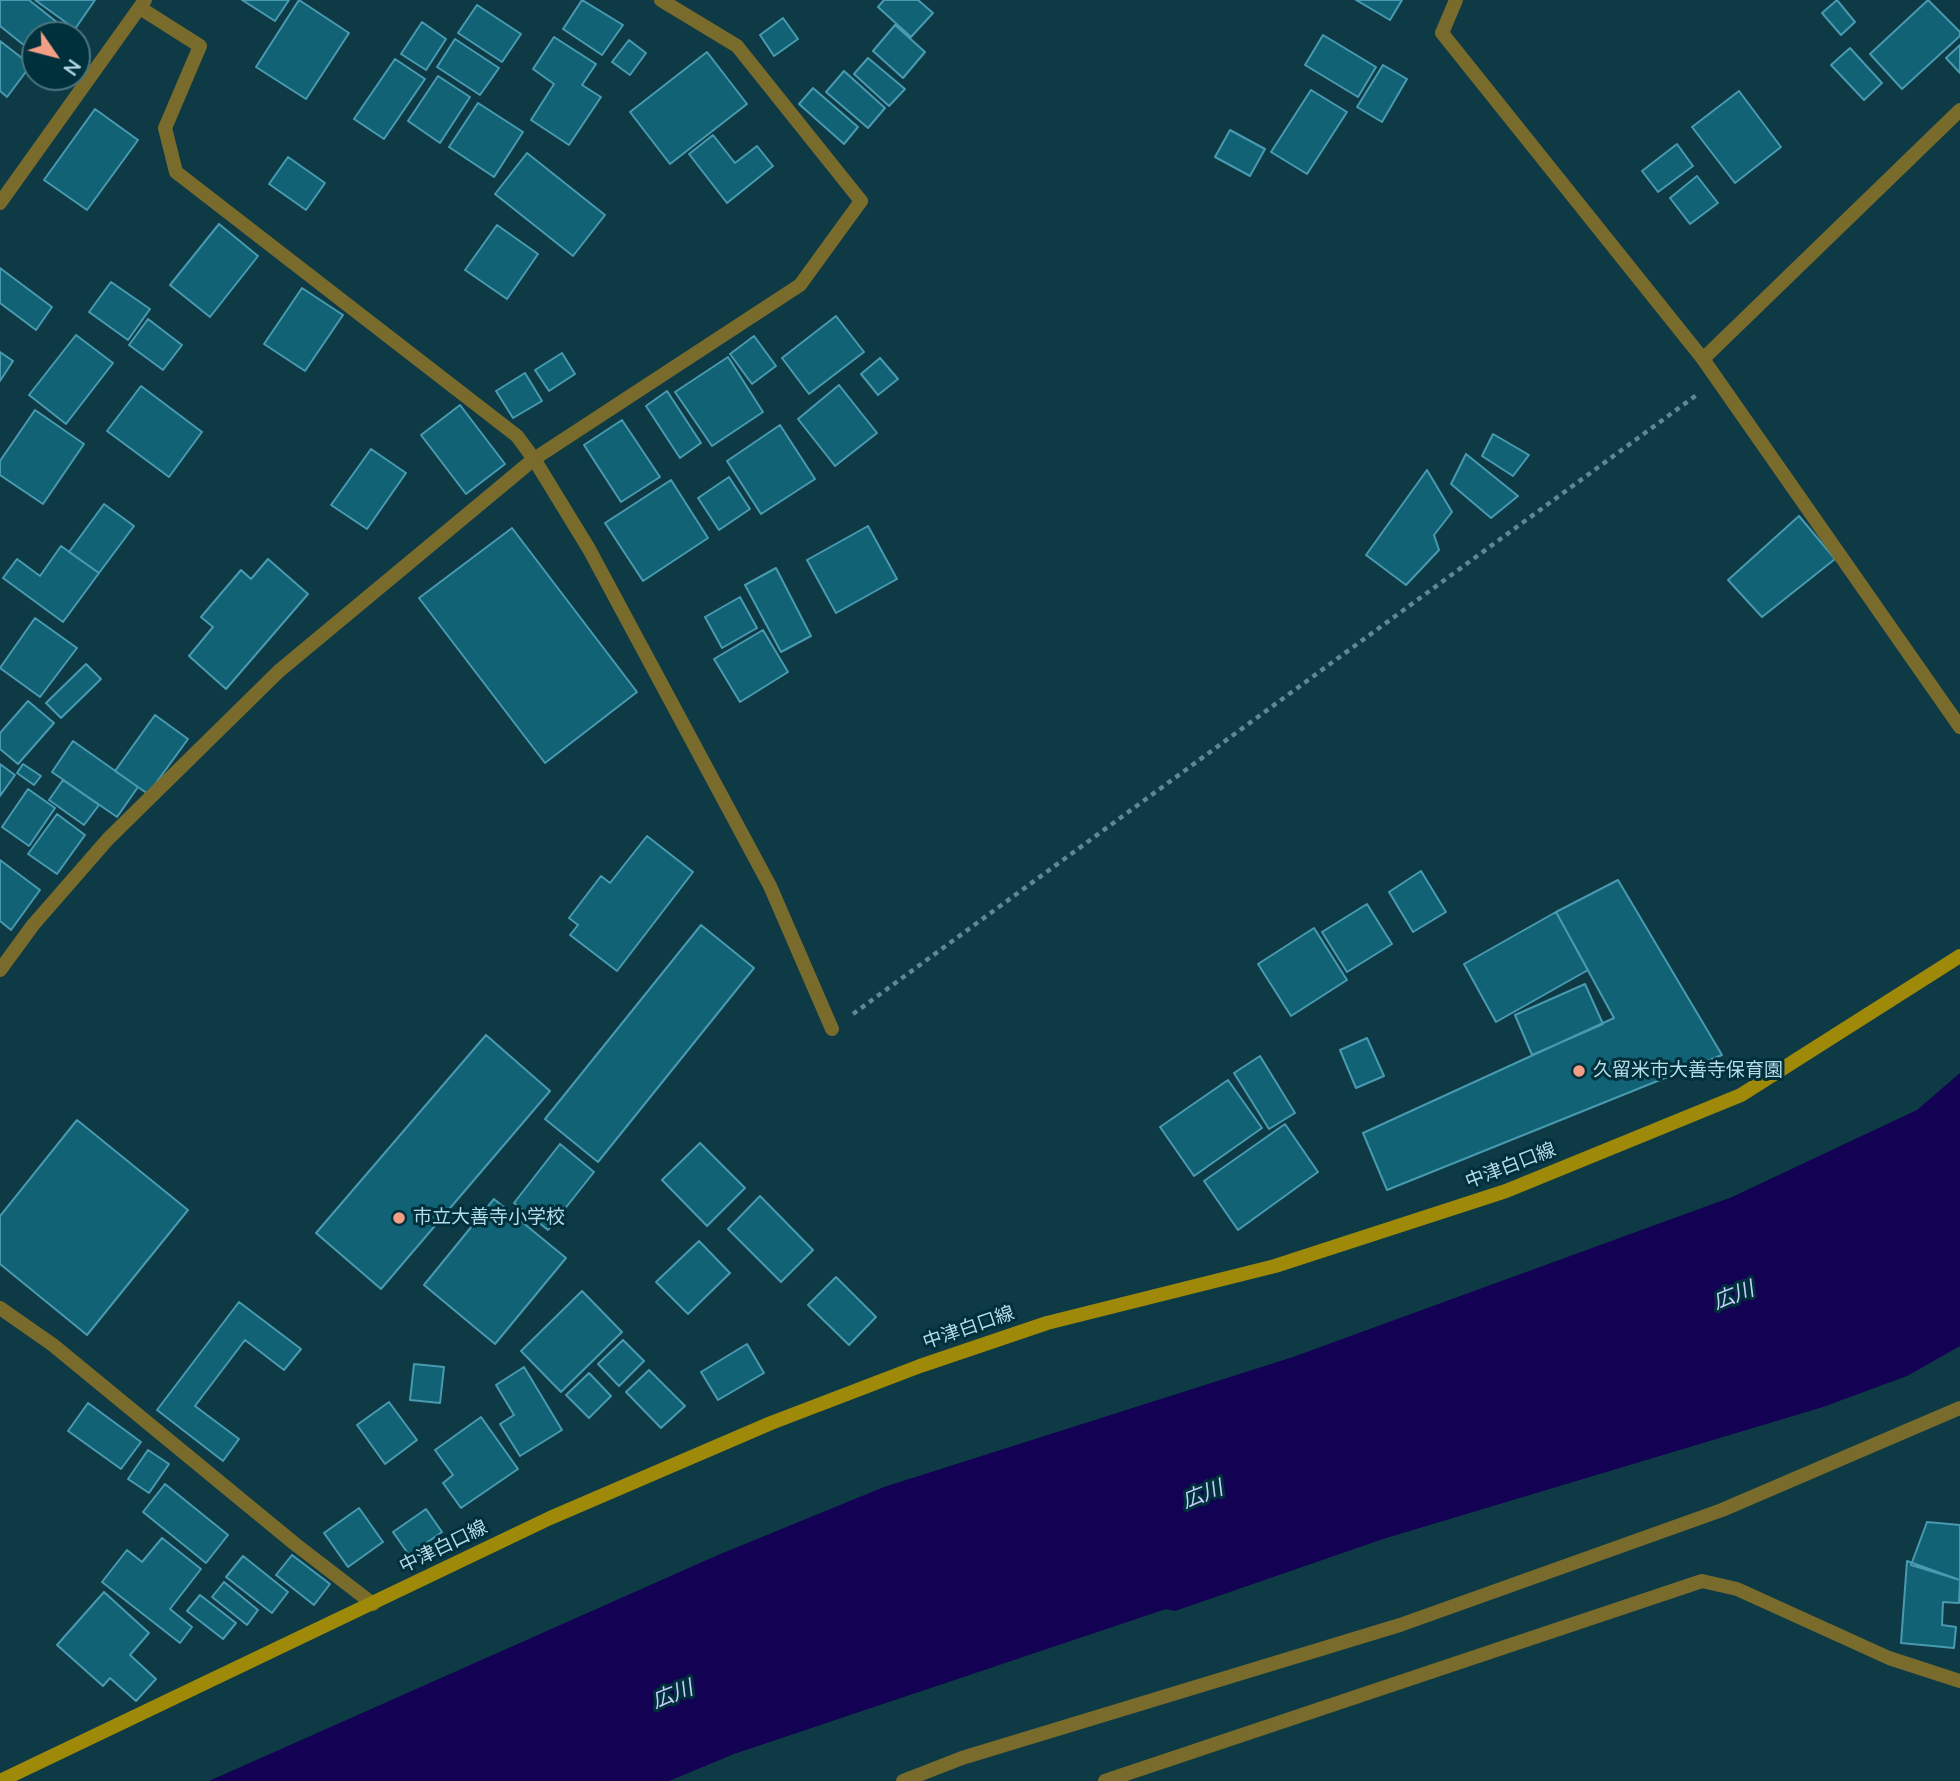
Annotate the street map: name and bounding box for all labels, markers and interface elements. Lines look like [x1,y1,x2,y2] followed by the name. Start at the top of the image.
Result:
[21,21,91,91] north arrow
[57,54,86,80] text: N
[1593,1060,1783,1082] place label: 久留米市大善寺保育園
[1571,1063,1587,1079] marker: 久留米市大善寺保育園
[1463,1139,1559,1195] street label: 中津白口線
[413,1207,565,1229] place label: 市立大善寺小学校
[391,1210,407,1226] marker: 市立大善寺小学校
[1710,1278,1758,1316] water label: 広川
[920,1303,1018,1355] street label: 中津白口線
[1179,1477,1227,1515] water label: 広川
[396,1517,492,1579] street label: 中津白口線
[649,1677,697,1715] water label: 広川

